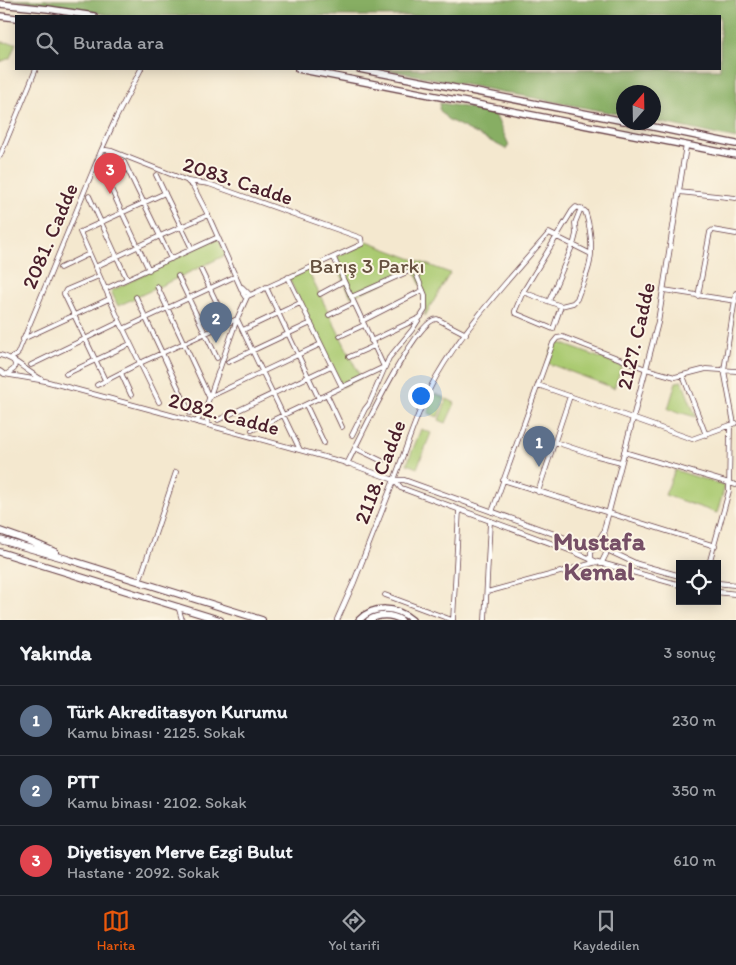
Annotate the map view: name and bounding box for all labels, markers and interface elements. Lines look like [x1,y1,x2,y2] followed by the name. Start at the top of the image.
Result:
[15,15,721,70] search box
[33,29,61,57] icon: search
[73,31,164,54] text: Burada ara
[616,85,661,130] north arrow
[180,151,296,210] street label: 2083. Cadde
[94,153,126,194] pin: 3
[16,179,83,292] street label: 2081. Cadde
[309,253,425,278] park label: Barış 3 Parkı
[611,280,660,392] street label: 2127. Cadde
[200,302,232,343] pin: 2
[408,383,434,409] your location
[166,387,282,440] street label: 2082. Cadde
[348,416,411,527] street label: 2118. Cadde
[523,426,555,467] pin: 1
[553,525,646,587] district label: Mustafa Kemal
[676,560,721,605] map controls
[676,560,721,605] button: locate
[20,640,92,665] text: Yakında
[664,643,716,662] text: 3 sonuç
[67,700,288,723] text: Türk Akreditasyon Kurumu
[32,711,40,730] text: 1
[672,711,716,730] text: 230 m
[67,723,245,742] text: Kamu binası · 2125. Sokak
[67,770,99,793] text: PTT
[32,781,40,800] text: 2
[672,781,716,800] text: 350 m
[67,793,247,812] text: Kamu binası · 2102. Sokak
[67,840,293,863] text: Diyetisyen Merve Ezgi Bulut
[32,851,40,870] text: 3
[673,851,716,870] text: 610 m
[67,863,219,882] text: Hastane · 2092. Sokak
[97,907,135,954] tab: Harita
[329,907,380,954] tab: Yol tarifi
[573,907,639,954] tab: Kaydedilen

